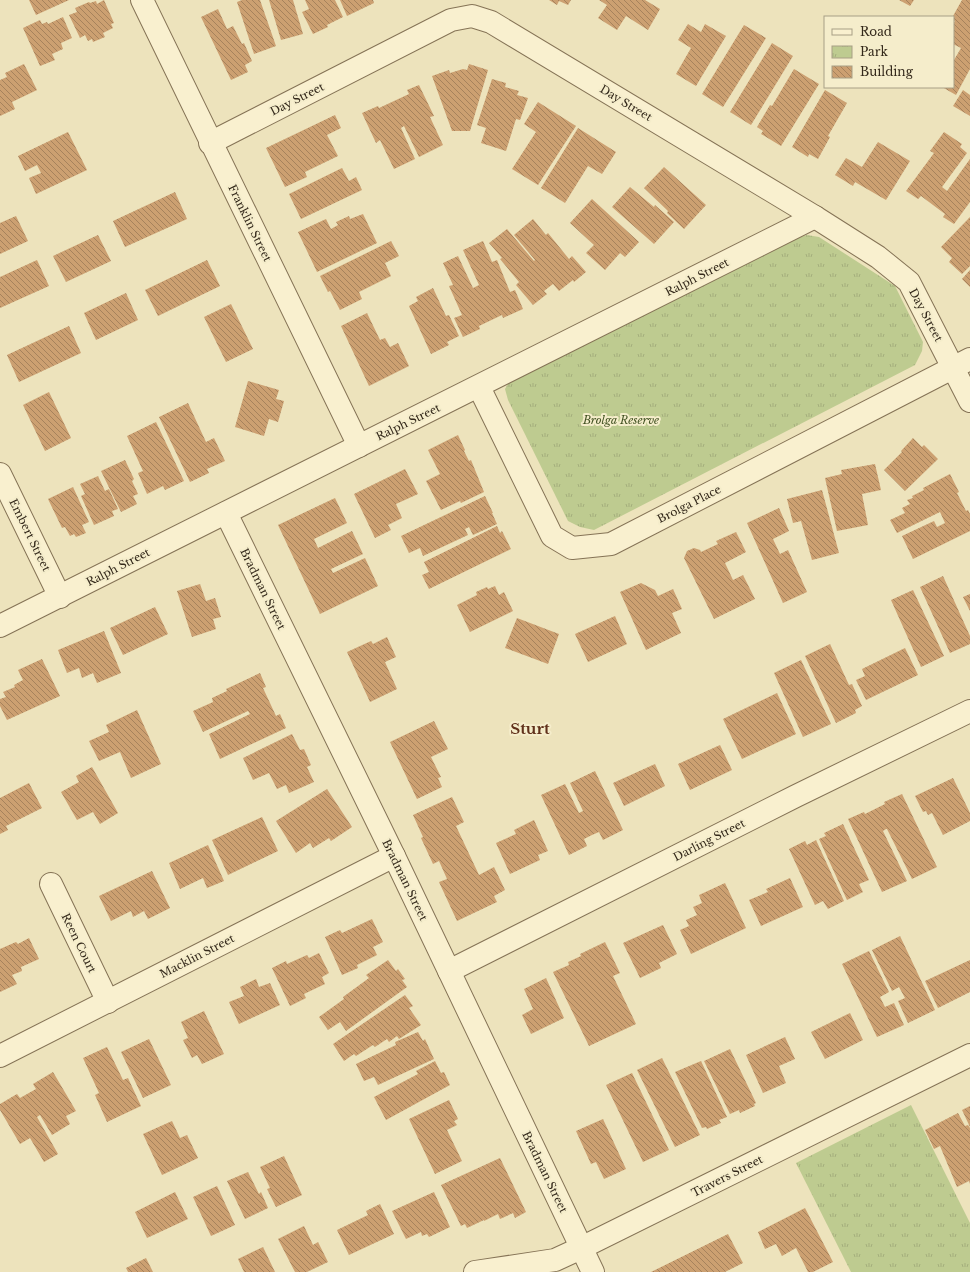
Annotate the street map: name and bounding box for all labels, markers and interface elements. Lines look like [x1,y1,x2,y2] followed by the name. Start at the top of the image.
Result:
[824,16,954,88] legend
[860,24,892,39] text: Road
[860,44,888,59] text: Park
[860,64,914,79] text: Building
[268,79,327,119] street label: Day Street
[597,82,655,124] street label: Day Street
[225,182,275,265] street label: Franklin Street
[663,255,732,299] street label: Ralph Street
[906,286,946,345] street label: Day Street
[374,400,443,444] street label: Ralph Street
[582,413,659,427] park label: Brolga Reserve
[655,482,723,526] street label: Brolga Place
[6,496,54,574] street label: Embert Street
[84,545,153,589] street label: Ralph Street
[237,546,289,633] street label: Bradman Street
[510,719,550,738] district label: Sturt
[671,816,748,864] street label: Darling Street
[379,837,431,924] street label: Bradman Street
[59,911,100,976] street label: Reen Court
[157,931,237,981] street label: Macklin Street
[519,1129,571,1216] street label: Bradman Street
[689,1152,766,1200] street label: Travers Street

